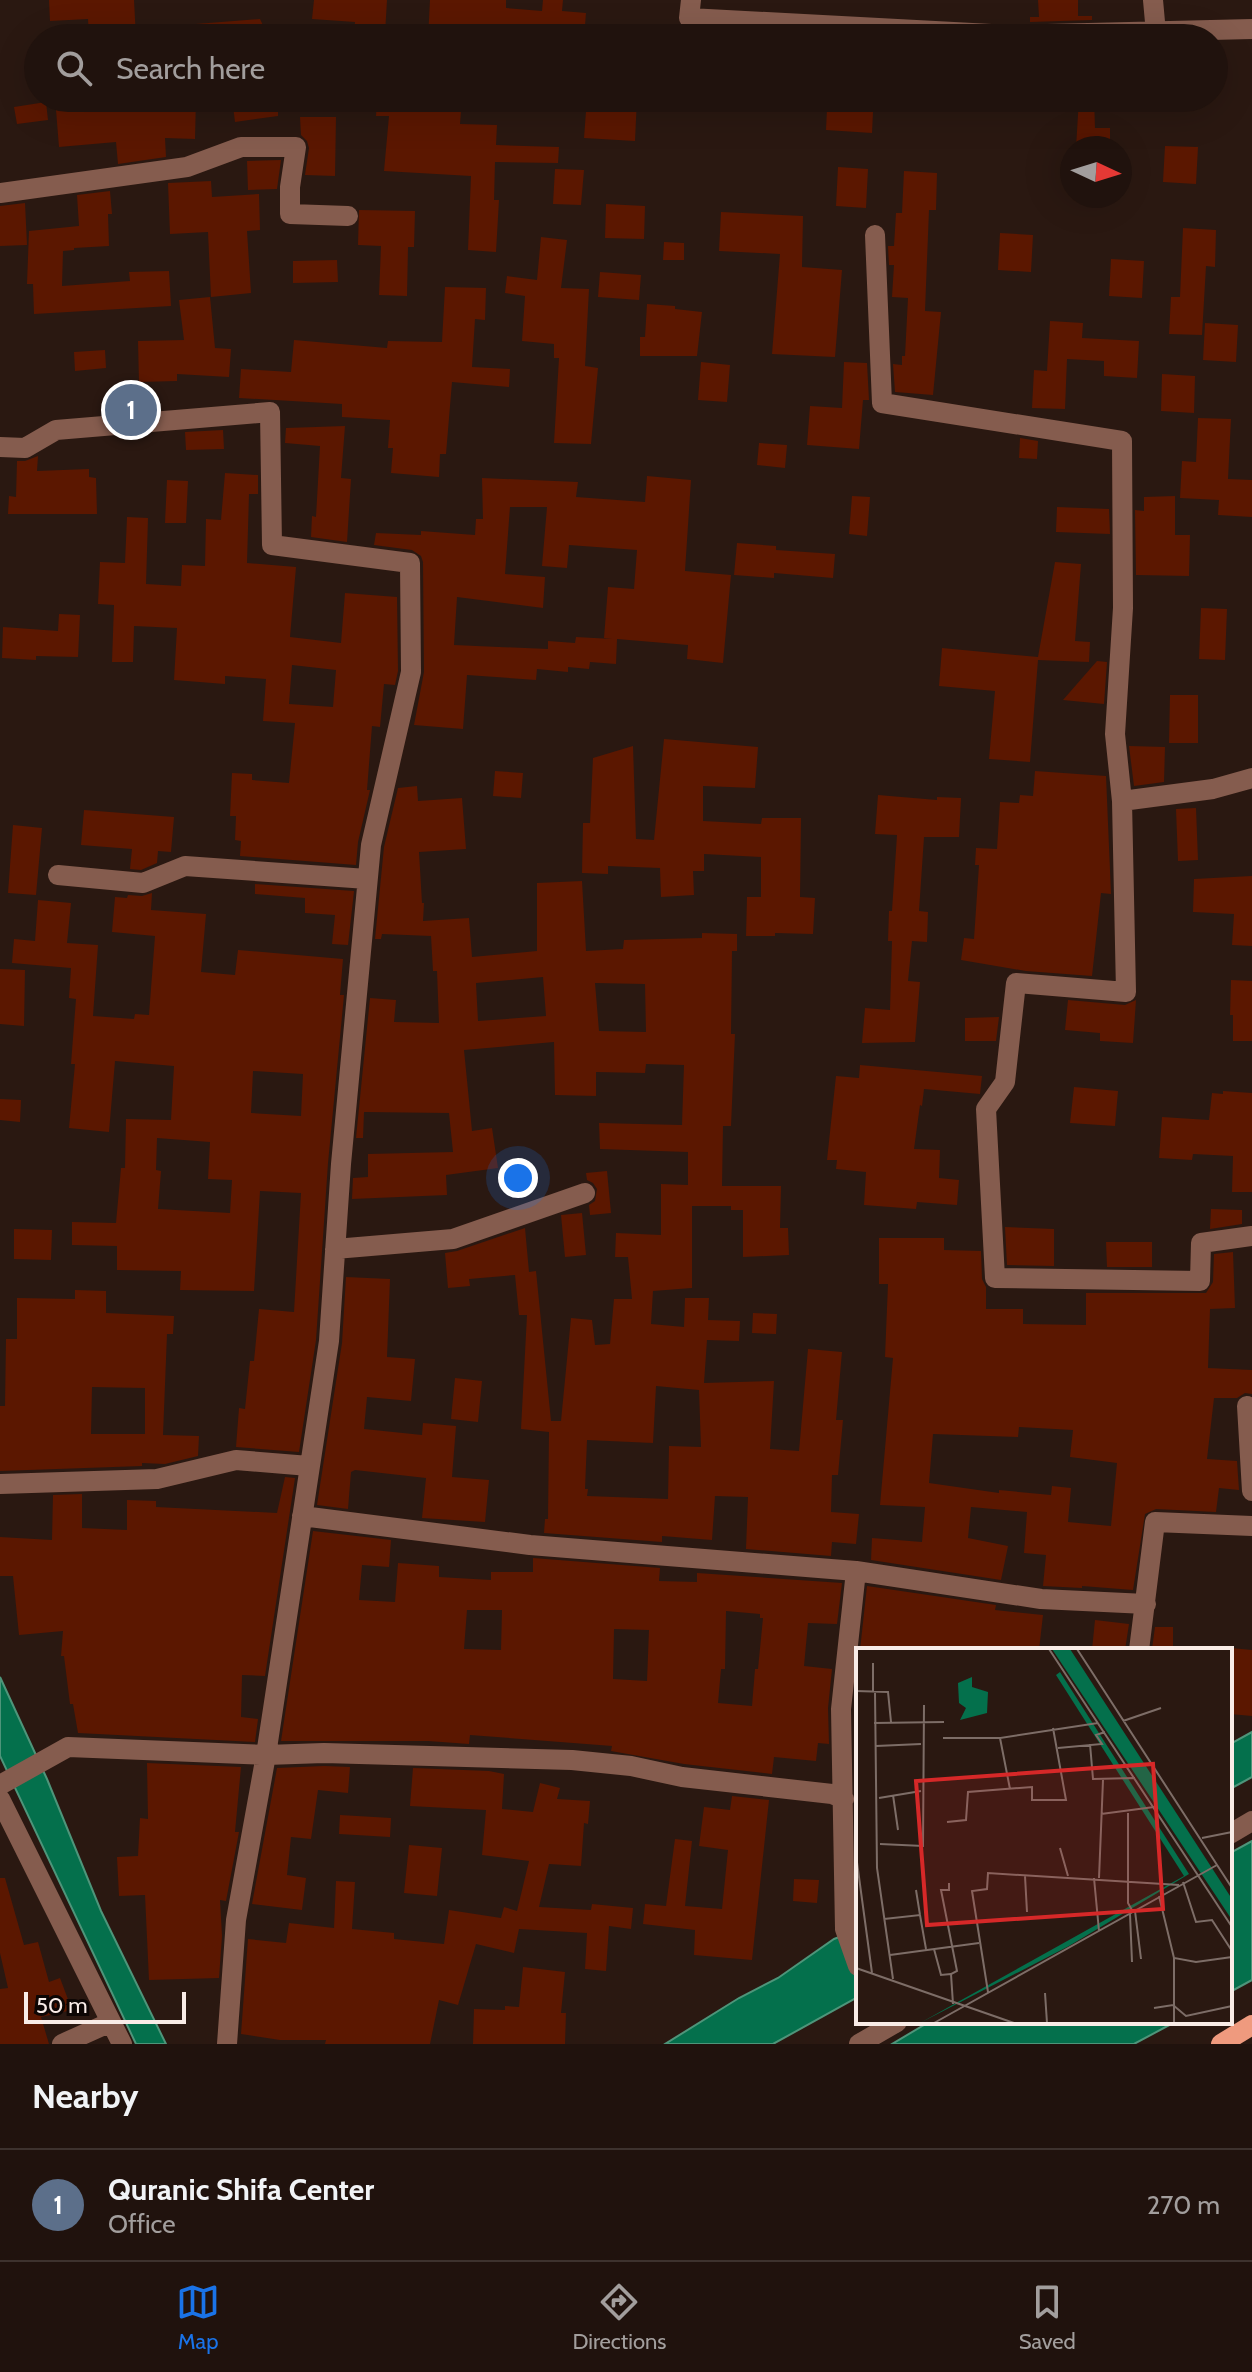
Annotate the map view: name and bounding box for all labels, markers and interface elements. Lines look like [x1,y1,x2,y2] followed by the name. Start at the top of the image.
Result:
[24,24,1228,112] search box
[52,46,96,90] icon: search
[116,50,265,87] text: Search here
[1060,136,1132,208] north arrow
[105,380,157,440] pin: 1
[498,1158,538,1198] your location
[856,1648,1232,2024] inset map
[24,1988,186,2024] scale bar
[36,1992,88,2019] text: 50 m
[32,2075,139,2117] text: Nearby
[108,2171,374,2208] text: Quranic Shifa Center
[53,2189,63,2221] text: 1
[1147,2189,1220,2221] text: 270 m
[108,2208,176,2240] text: Office
[176,2280,220,2355] tab: Map
[572,2280,666,2355] tab: Directions
[1019,2280,1076,2355] tab: Saved

